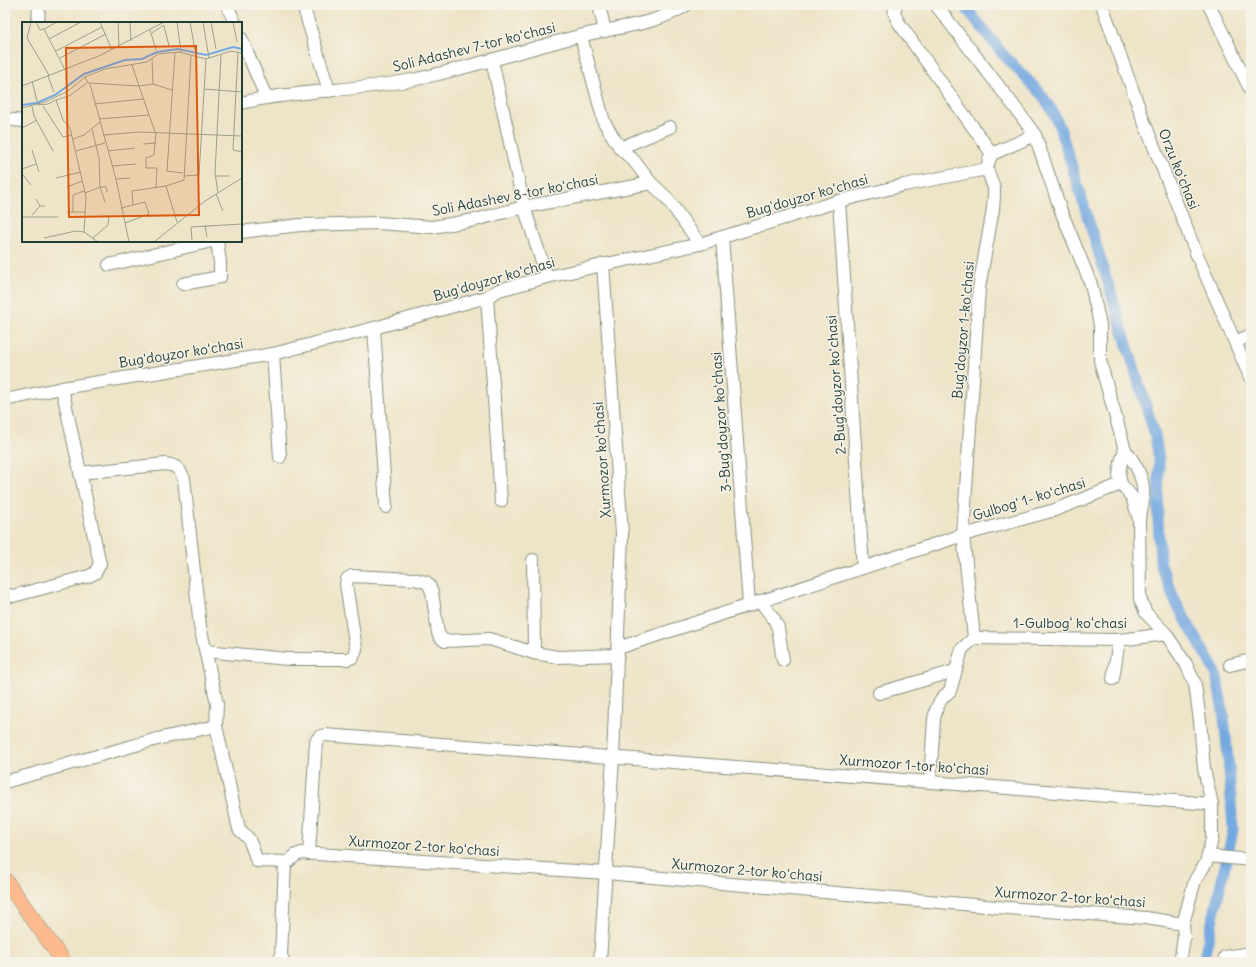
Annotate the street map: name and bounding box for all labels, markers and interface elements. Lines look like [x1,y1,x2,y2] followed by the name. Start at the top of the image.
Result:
[391,18,557,76] street label: Soli Adashev 7-tor koʻchasi
[22,22,242,242] inset map
[1155,126,1203,212] street label: Orzu koʻchasi
[430,170,600,220] street label: Soli Adashev 8-tor koʻchasi
[744,170,870,222] street label: Bug'doyzor koʻchasi
[431,253,557,305] street label: Bug'doyzor koʻchasi
[948,261,978,399] street label: Bugʻdoyzor 1-koʻchasi
[822,315,850,455] street label: 2-Bugʻdoyzor koʻchasi
[117,334,245,372] street label: Bug'doyzor koʻchasi
[707,351,735,493] street label: 3-Bugʻdoyzor koʻchasi
[589,401,615,519] street label: Xurmozor koʻchasi
[970,473,1088,525] street label: Gulbogʻ 1- koʻchasi
[1013,614,1127,632] street label: 1-Gulbogʻ koʻchasi
[839,751,989,779] street label: Xurmozor 1-tor koʻchasi
[348,832,500,860] street label: Xurmozor 2-tor koʻchasi
[671,854,823,886] street label: Xurmozor 2-tor koʻchasi
[994,883,1146,911] street label: Xurmozor 2-tor koʻchasi

